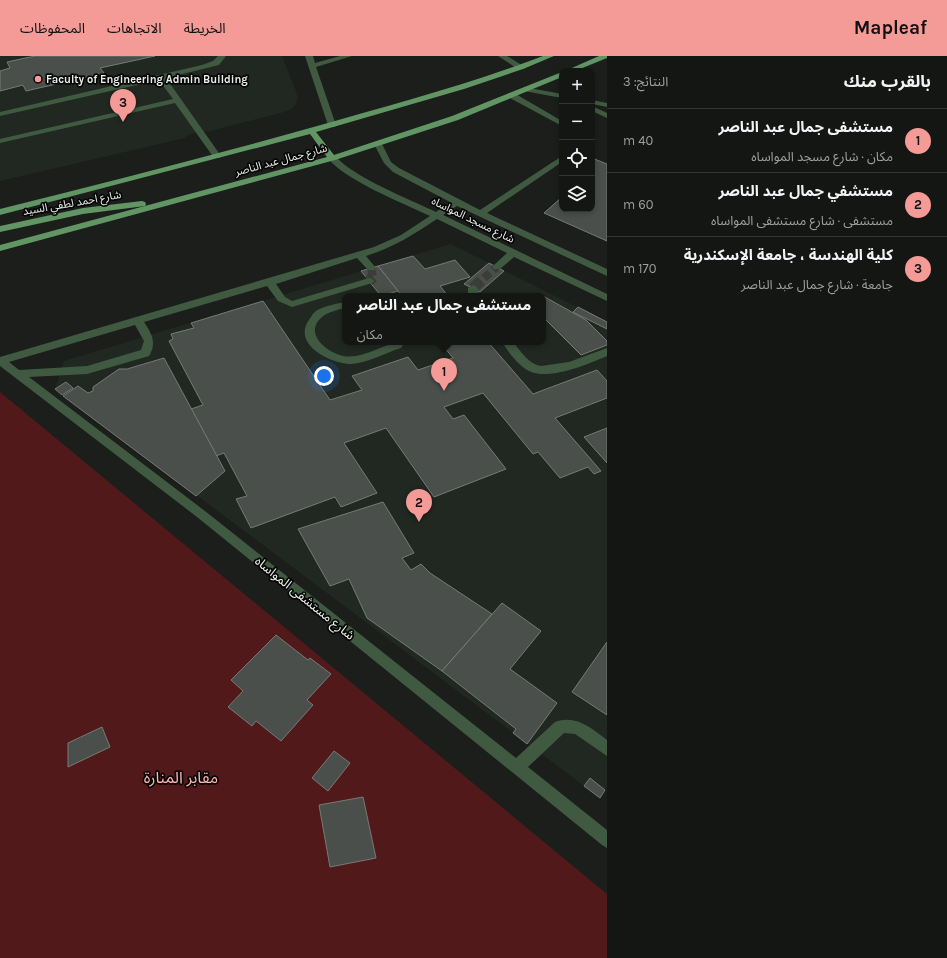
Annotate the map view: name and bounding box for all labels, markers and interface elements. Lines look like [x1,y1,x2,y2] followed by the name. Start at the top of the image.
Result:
[854,17,927,39] text: Mapleaf
[20,20,85,37] text: المحفوظات
[107,20,162,37] text: الاتجاهات
[184,20,226,37] text: الخريطة
[559,68,595,212] map controls
[559,68,595,104] button: +
[844,71,931,91] text: بالقرب منك
[46,73,248,86] place label: Faculty of Engineering Admin Building
[33,74,43,84] marker: Faculty of Engineering Admin Building
[623,74,668,89] text: النتائج: 3
[110,89,136,122] pin: 3
[559,104,595,140] button: −
[718,118,893,136] text: مستشفى جمال عبد الناصر
[623,133,653,148] text: 40 m
[916,133,920,148] text: 1
[559,140,595,176] button: locate
[233,141,329,180] street label: شارع جمال عبد الناصر
[751,149,893,164] text: مكان · شارع مسجد المواساه
[559,176,595,212] button: layers
[718,182,893,200] text: مستشفي جمال عبد الناصر
[22,188,123,221] street label: شارع احمد لطفي السيد
[429,194,517,247] street label: شارع مسجد المواساه
[623,197,653,212] text: 60 m
[914,197,922,212] text: 2
[711,213,893,228] text: مستشفى · شارع مستشفى المواساه
[684,246,893,264] text: كلية الهندسة ، جامعة الإسكندرية
[623,261,656,276] text: 170 m
[914,261,922,276] text: 3
[741,277,893,292] text: جامعة · شارع جمال عبد الناصر
[342,293,546,345] popup
[357,296,531,314] text: مستشفى جمال عبد الناصر
[357,327,383,342] text: مكان
[431,358,457,391] pin: 1
[314,366,334,386] your location
[406,489,432,522] pin: 2
[250,553,358,645] street label: شارع مستشفى المواساه
[144,768,218,787] park label: مقابر المنارة

